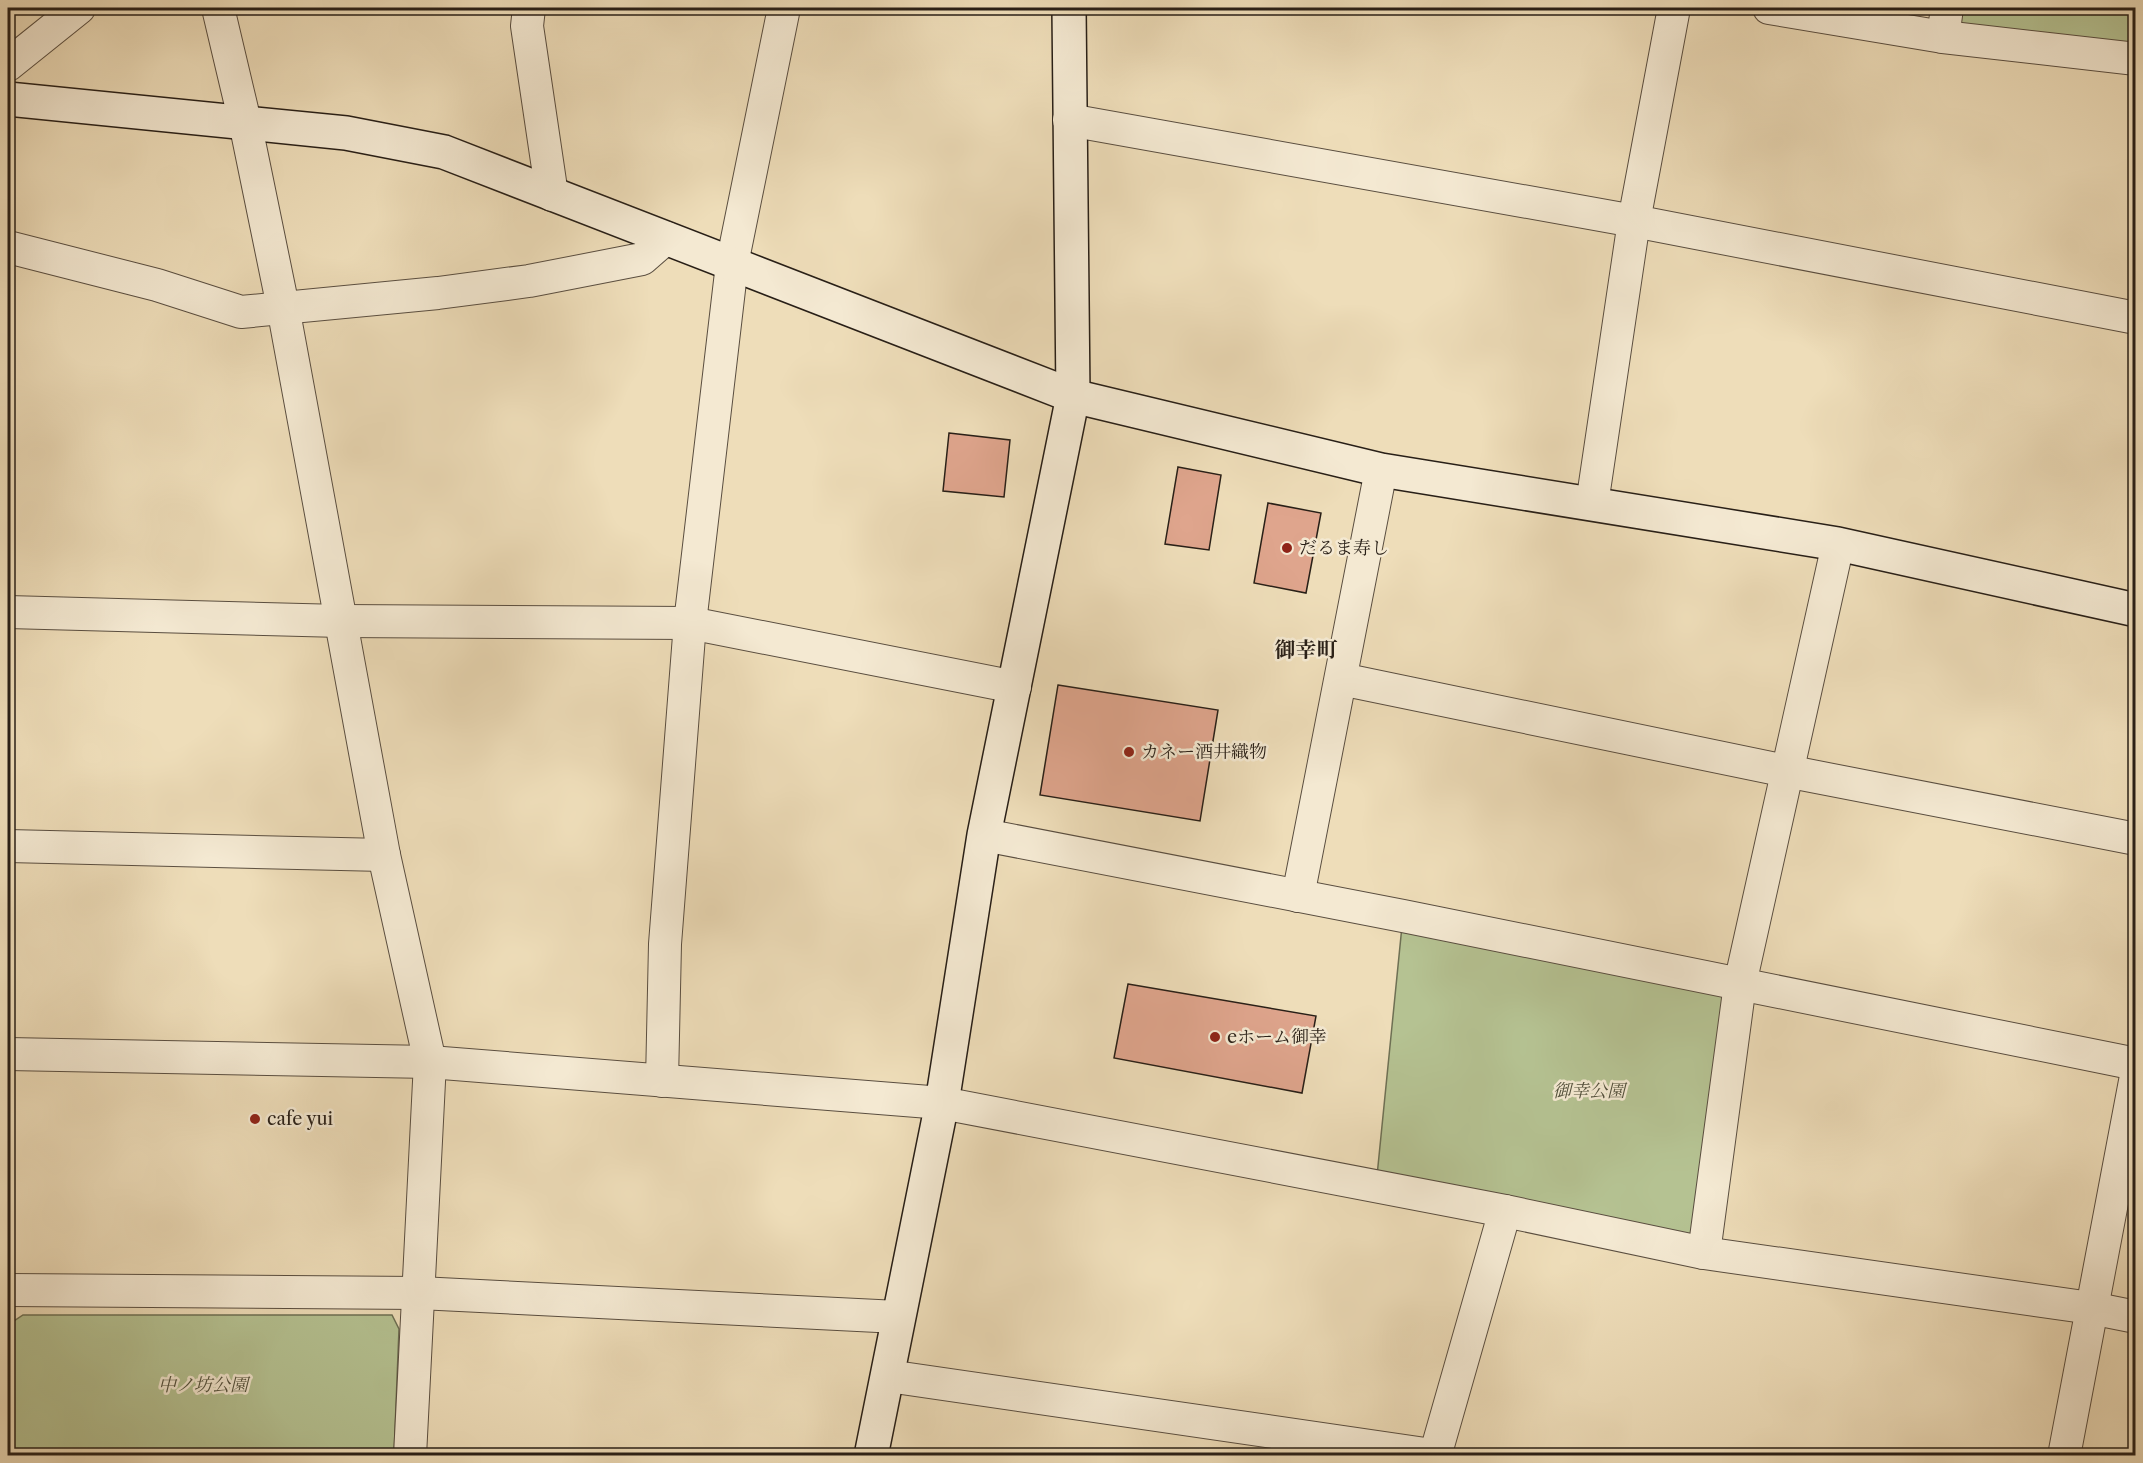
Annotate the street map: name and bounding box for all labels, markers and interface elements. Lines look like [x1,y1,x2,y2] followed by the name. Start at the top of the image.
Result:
[1299,537,1389,559] place label: だるま寿し
[1280,541,1294,555] marker: だるま寿し
[1275,637,1338,662] district label: 御幸町
[1141,741,1267,763] place label: カネー酒井織物
[1122,745,1136,759] marker: カネー酒井織物
[1227,1026,1327,1048] place label: eホーム御幸
[1208,1030,1222,1044] marker: eホーム御幸
[1553,1080,1628,1102] park label: 御幸公園
[267,1108,334,1130] place label: cafe yui
[248,1112,262,1126] marker: cafe yui
[158,1374,251,1396] park label: 中ノ坊公園

